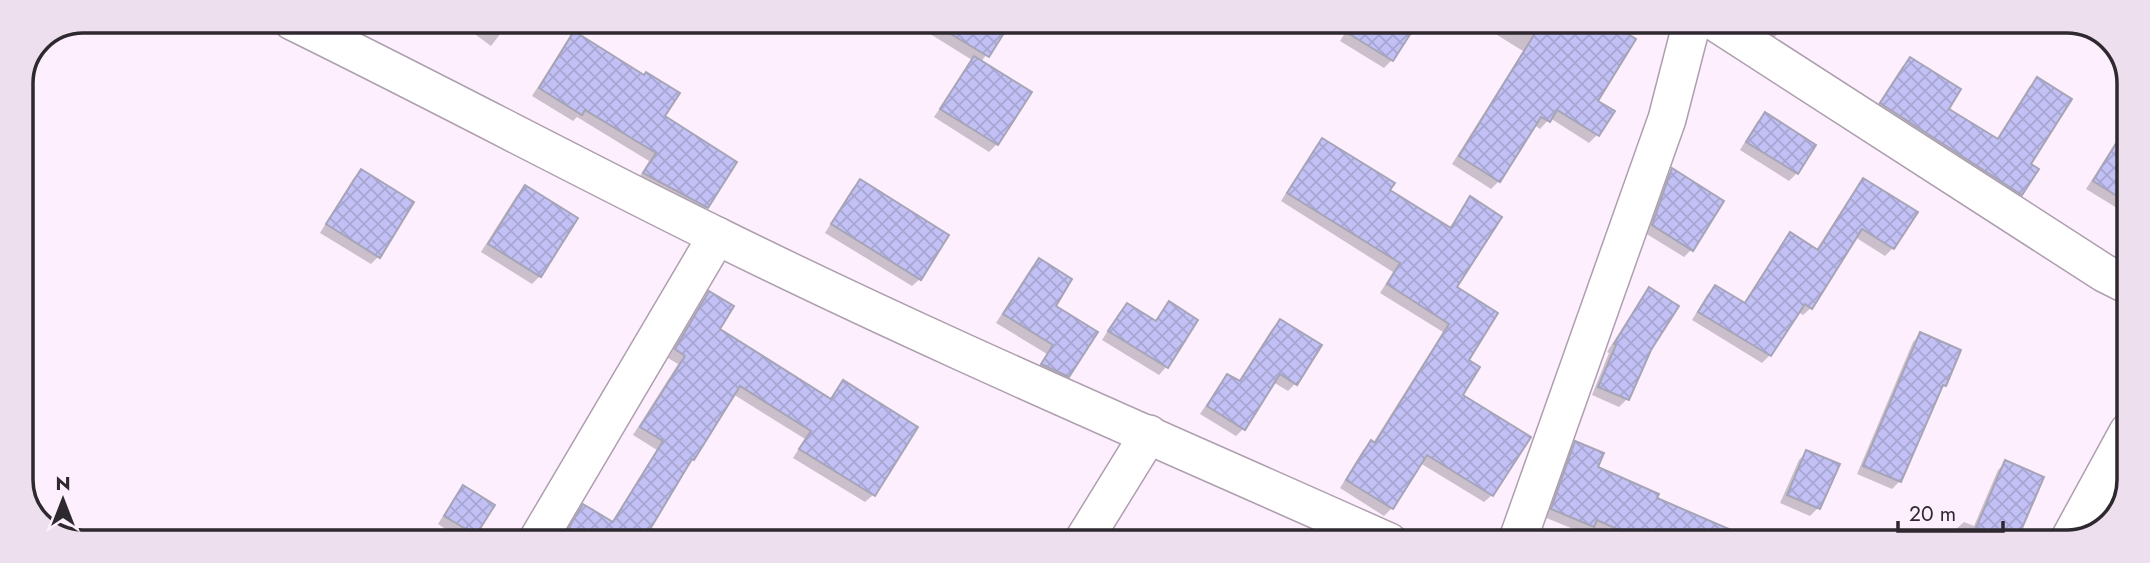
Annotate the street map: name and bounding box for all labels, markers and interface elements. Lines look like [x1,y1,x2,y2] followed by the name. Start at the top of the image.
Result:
[28,465,98,535] north arrow
[55,470,71,497] text: N
[1898,490,2003,534] scale bar
[1909,499,1956,529] text: 20 m

